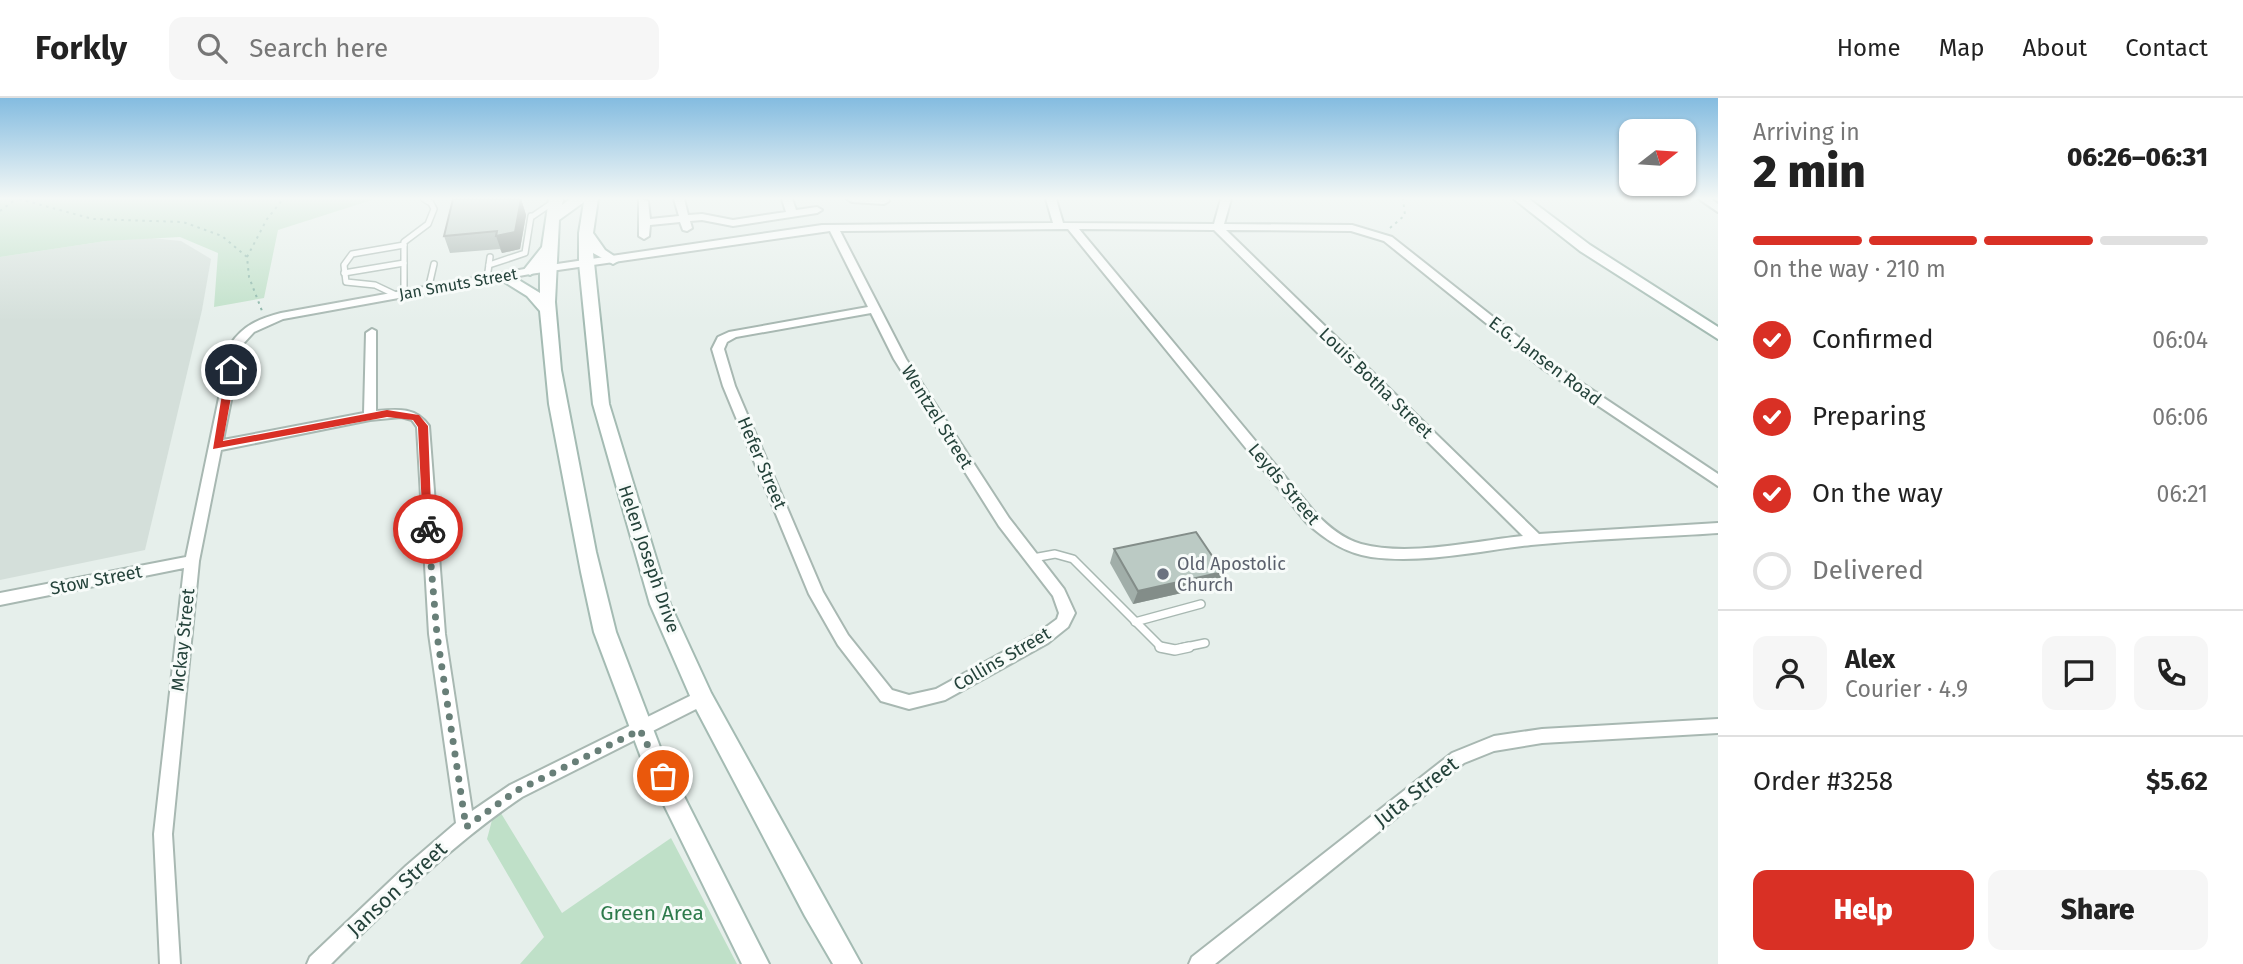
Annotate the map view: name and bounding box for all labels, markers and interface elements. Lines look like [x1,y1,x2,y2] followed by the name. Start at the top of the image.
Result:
[169,17,659,80] search box
[35,28,127,68] text: Forkly
[193,29,231,67] icon: search
[249,33,388,64] text: Search here
[1837,34,1901,62] text: Home
[1939,34,1985,62] text: Map
[2023,34,2087,62] text: About
[2125,34,2208,62] text: Contact
[1753,118,1860,146] text: Arriving in
[1619,119,1696,196] north arrow
[1619,119,1696,196] map controls
[2067,142,2208,173] text: 06:26–06:31
[1753,144,1866,199] text: 2 min
[1753,255,1946,283] text: On the way · 210 m
[397,264,519,304] street label: Jan Smuts Street
[1485,312,1605,410] street label: E.G. Jansen Road
[1753,321,1791,359] icon: check
[1315,323,1438,443] street label: Louis Botha Street
[1812,324,1933,355] text: Confirmed
[2152,326,2208,354] text: 06:04
[201,340,261,400] pin
[212,351,250,389] icon: home
[896,361,978,473] street label: Wentzel Street
[1753,398,1791,436] icon: check
[1812,401,1925,432] text: Preparing
[2152,403,2208,431] text: 06:06
[733,413,792,513] street label: Hefer Street
[1243,439,1325,530] street label: Leyds Street
[1753,475,1791,513] icon: check
[1812,478,1943,509] text: On the way
[2157,480,2208,508] text: 06:21
[613,482,685,636] street label: Helen Joseph Drive
[393,494,463,564] courier
[409,510,447,548] icon: bike
[1177,553,1286,596] place label: Old Apostolic Church
[1812,555,1924,586] text: Delivered
[48,560,144,600] street label: Stow Street
[1155,566,1171,582] marker: Old Apostolic Church
[167,587,199,693] street label: Mckay Street
[950,622,1055,696] street label: Collins Street
[1753,636,1827,710] button: person
[2042,636,2116,710] button: chat
[2134,636,2208,710] button: phone
[1845,644,1895,675] text: Alex
[1845,675,1968,703] text: Courier · 4.9
[633,746,693,806] pin
[1369,751,1464,833] street label: Juta Street
[644,757,682,795] icon: bag
[1753,766,1893,797] text: Order #3258
[2146,766,2208,797] text: $5.62
[342,836,453,942] street label: Janson Street
[1753,870,1974,950] button: Help
[1988,870,2208,950] button: Share
[600,900,704,926] park label: Green Area

